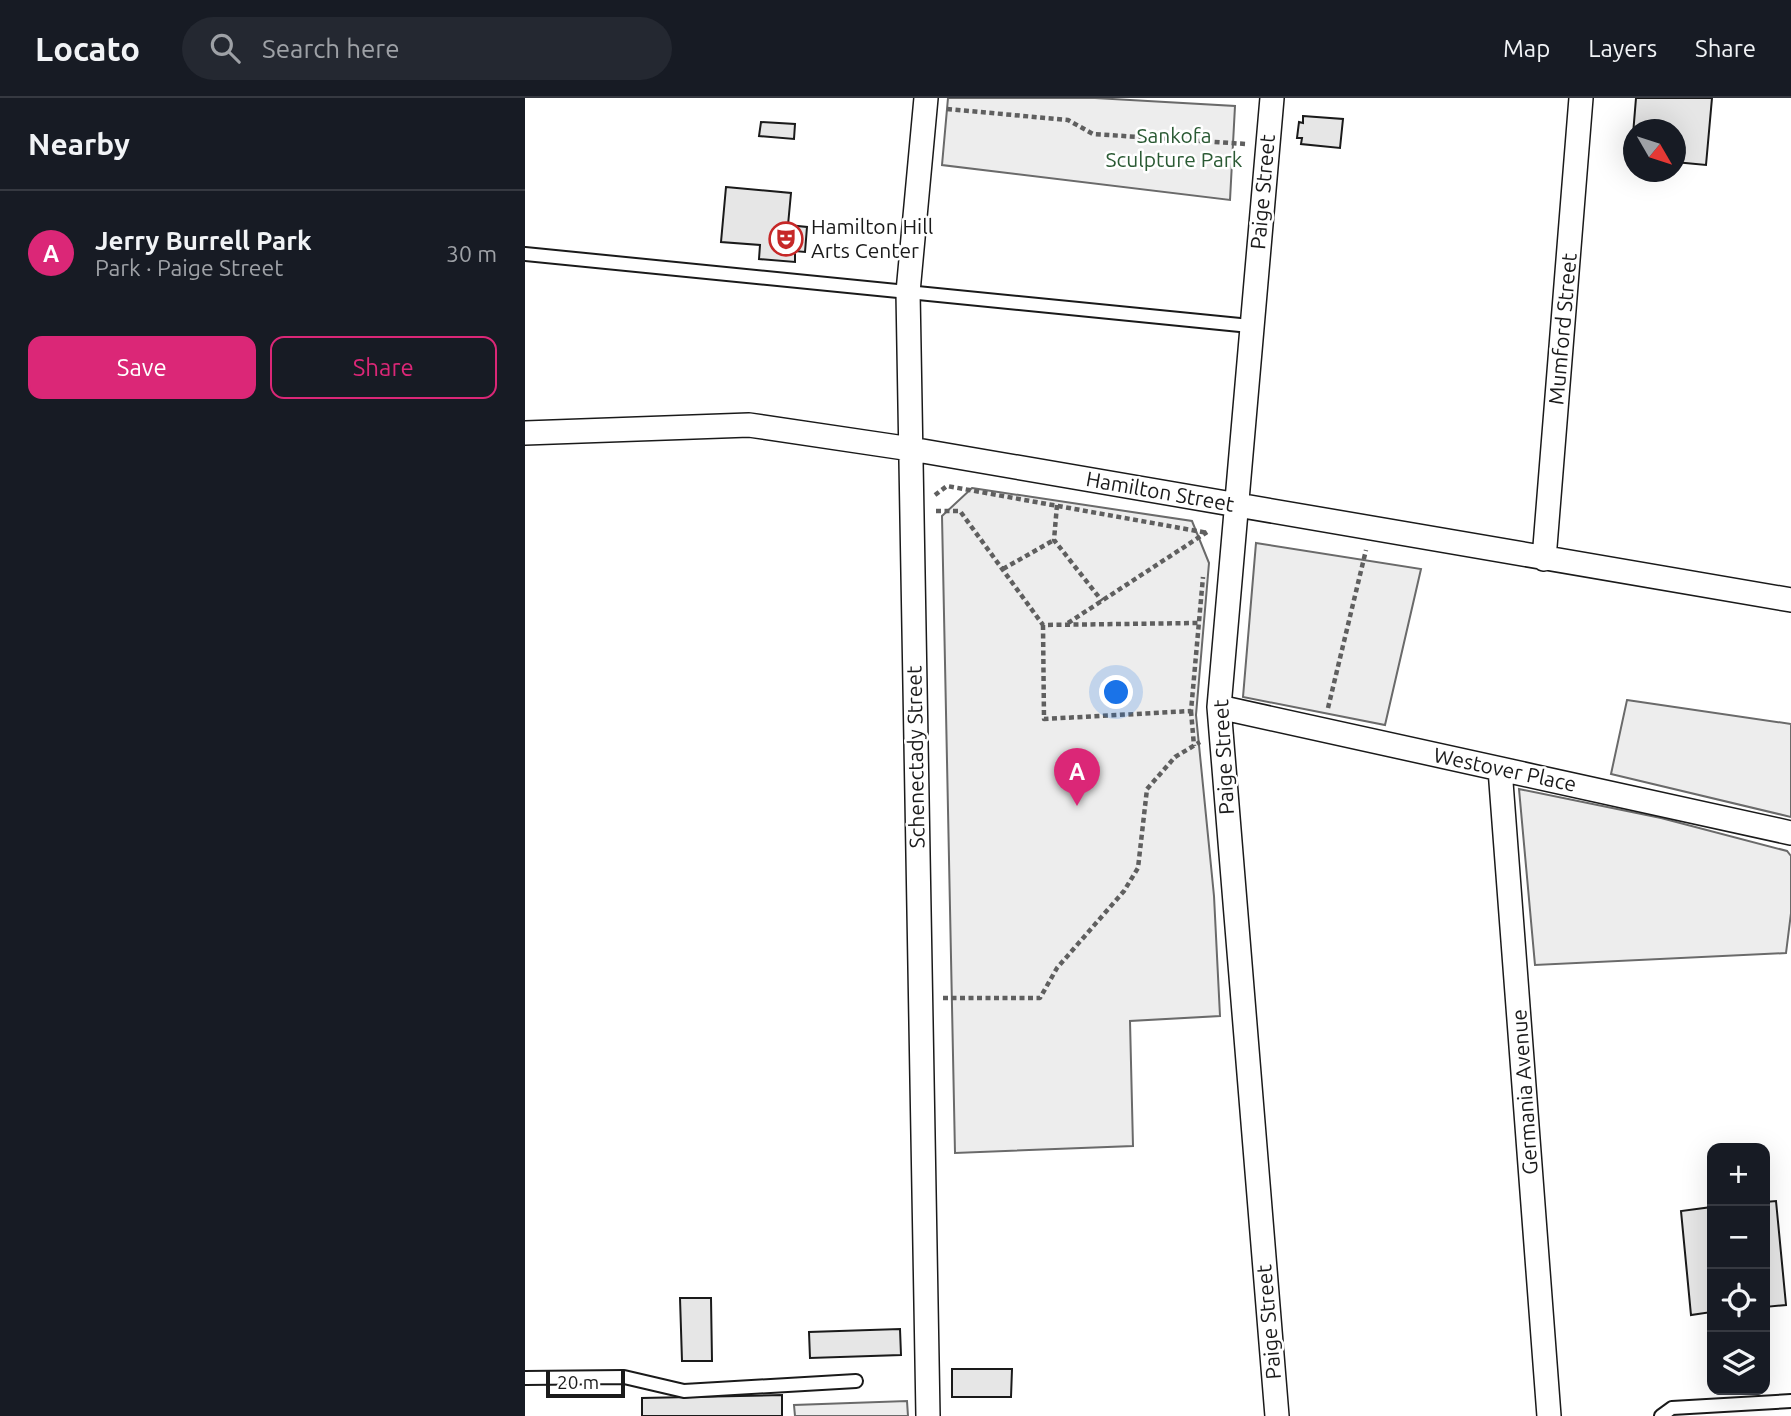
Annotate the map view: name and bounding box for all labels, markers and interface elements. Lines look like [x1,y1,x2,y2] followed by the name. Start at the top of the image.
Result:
[182,17,672,80] search box
[206,29,244,67] icon: search
[35,30,140,67] text: Locato
[262,34,400,63] text: Search here
[1503,35,1550,62] text: Map
[1588,35,1657,62] text: Layers
[1695,35,1756,62] text: Share
[1623,119,1686,182] north arrow
[1106,123,1243,171] park label: Sankofa Sculpture Park
[28,127,130,161] text: Nearby
[1245,133,1279,250] street label: Paige Street
[811,214,933,262] place label: Hamilton Hill Arts Center
[767,220,805,258] theatre icon: Hamilton Hill Arts Center
[95,226,312,255] text: Jerry Burrell Park
[43,241,59,266] text: A
[446,241,497,266] text: 30 m
[1543,252,1581,406] street label: Mumford Street
[95,255,283,280] text: Park · Paige Street
[28,336,256,399] button: Save
[270,336,497,399] button: Share
[1084,466,1236,516] street label: Hamilton Street
[901,666,929,848] street label: Schenectady Street
[1099,675,1133,709] your location
[1208,699,1238,815] street label: Paige Street
[1432,742,1579,796] street label: Westover Place
[1054,748,1100,806] pin: A
[1506,1009,1542,1176] street label: Germania Avenue
[1707,1143,1770,1395] map controls
[1707,1143,1770,1206] button: +
[1707,1206,1770,1269] button: −
[1251,1264,1285,1381] street label: Paige Street
[1707,1269,1770,1332] button: locate
[1707,1332,1770,1395] button: layers
[546,1367,625,1399] scale bar
[557,1371,599,1393] text: 20 m

